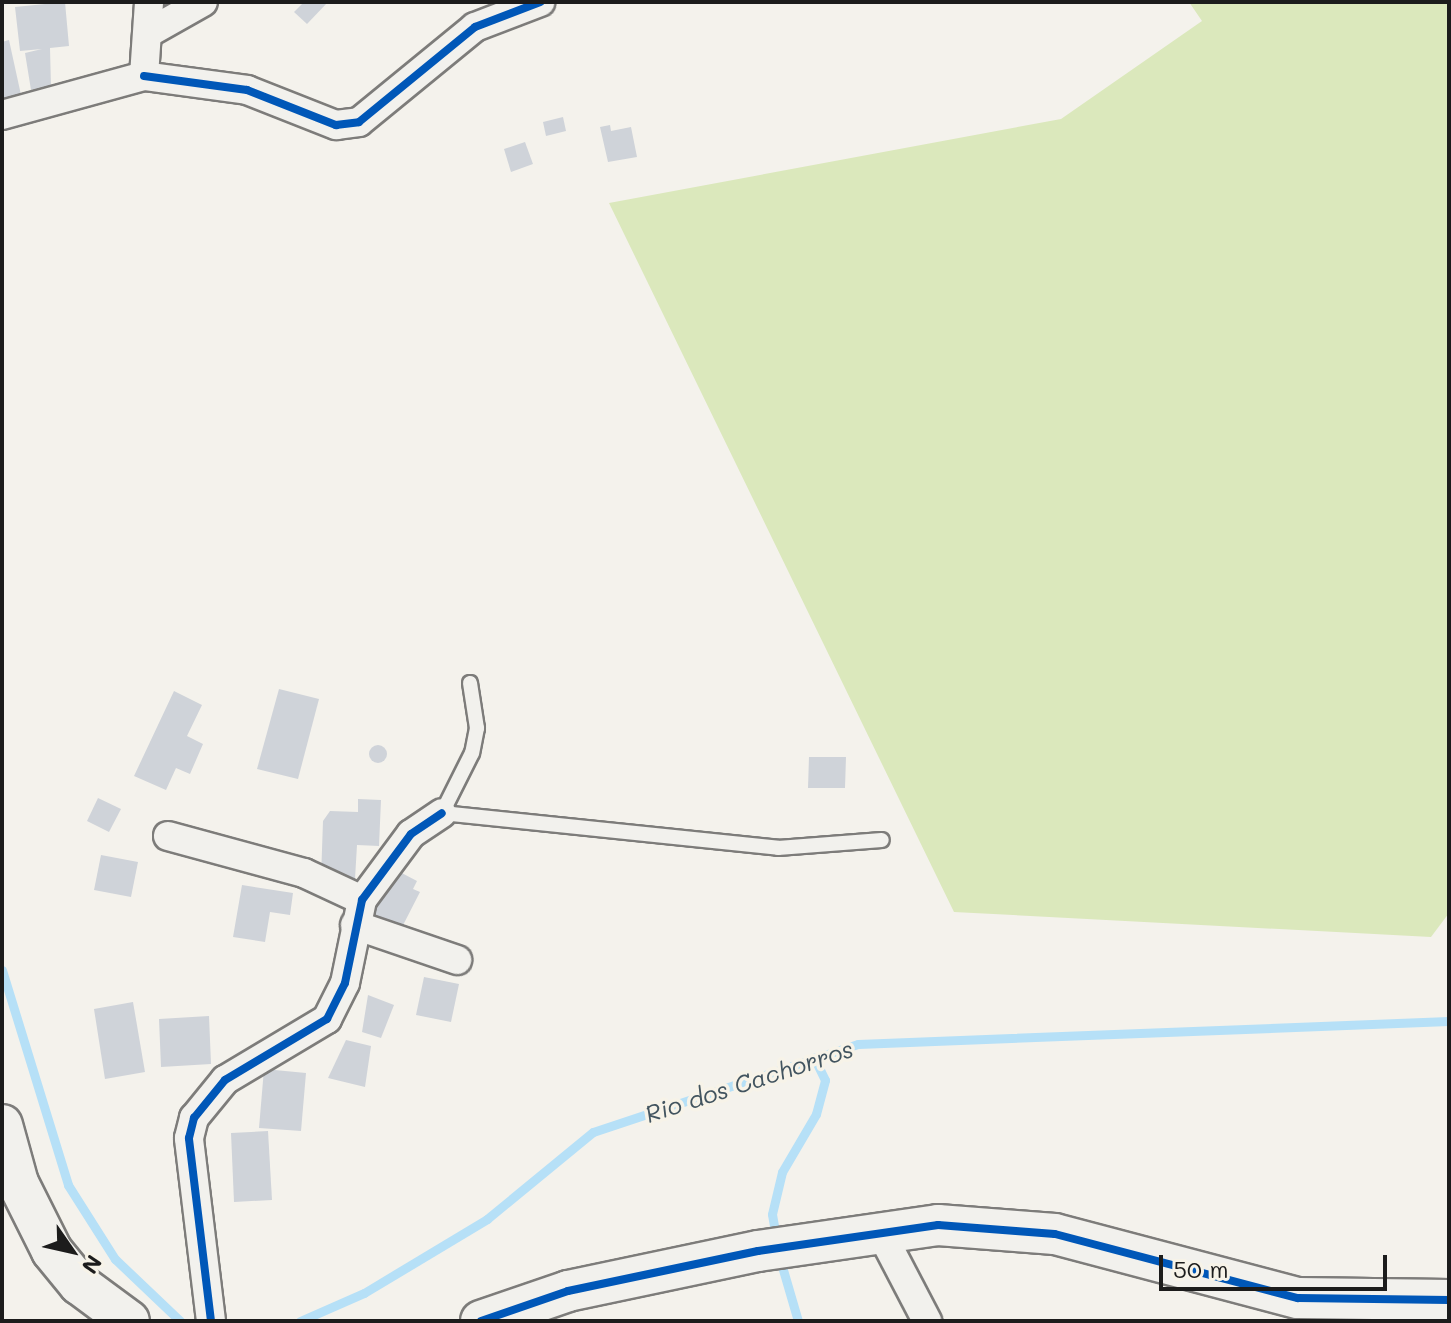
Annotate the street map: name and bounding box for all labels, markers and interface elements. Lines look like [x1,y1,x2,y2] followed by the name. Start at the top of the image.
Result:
[641,1034,857,1128] water label: Rio dos Cachorros
[32,1211,112,1291] north arrow
[1163,1239,1391,1289] scale bar
[76,1250,109,1280] text: N
[1173,1253,1229,1284] text: 50 m

